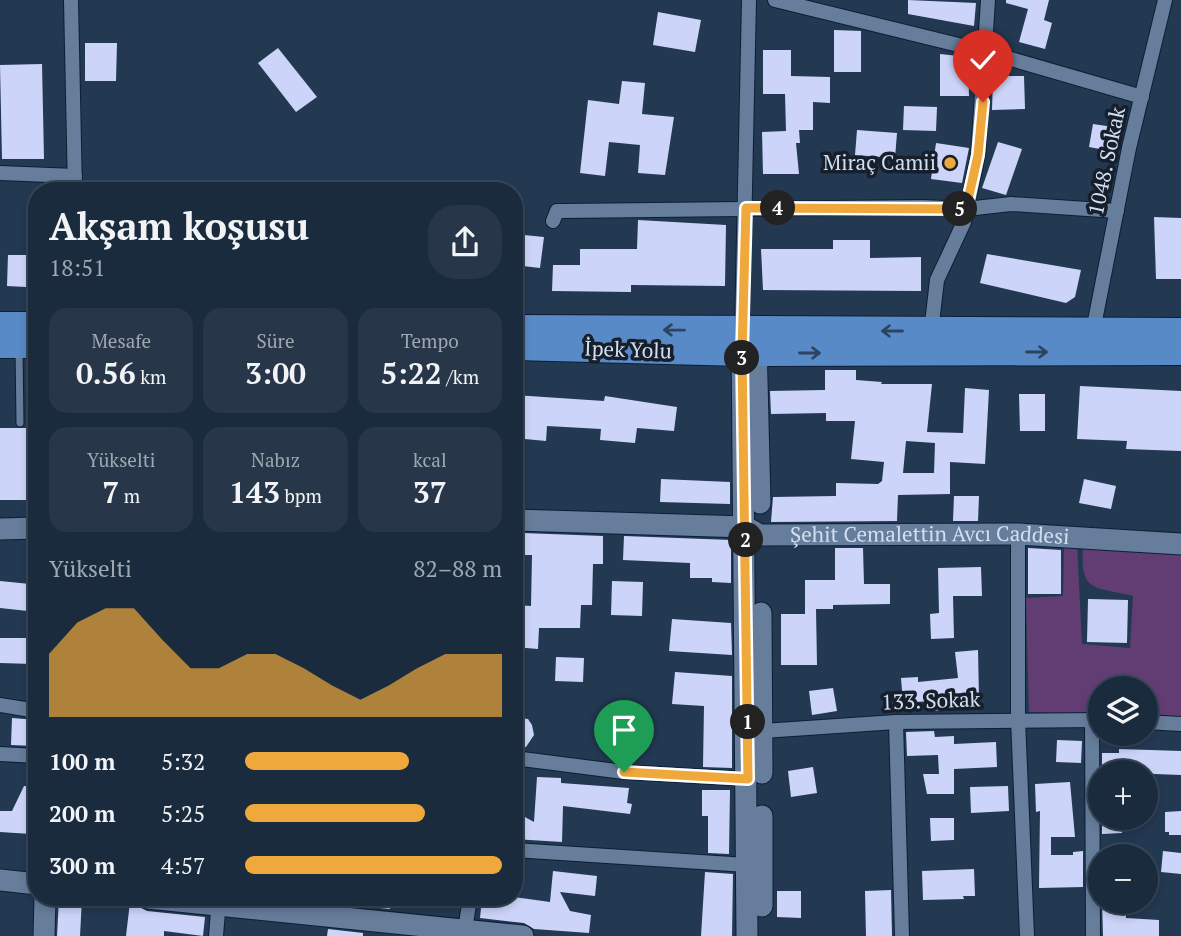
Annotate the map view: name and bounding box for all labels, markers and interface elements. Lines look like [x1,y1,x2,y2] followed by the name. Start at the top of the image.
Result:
[953,30,1013,102] pin
[964,41,1002,79] icon: check
[1081,104,1131,218] street label: 1048. Sokak
[823,148,936,176] place label: Miraç Camii
[942,155,958,171] marker: Miraç Camii
[760,190,796,226] pin: 4
[942,192,978,227] pin: 5
[772,195,783,220] text: 4
[954,196,965,221] text: 5
[49,201,309,251] text: Akşam koşusu
[428,205,502,279] button: share
[49,252,106,283] text: 18:51
[662,323,685,336] one-way arrow
[881,324,904,338] one-way arrow
[91,328,151,353] text: Mesafe
[257,328,294,353] text: Süre
[401,328,459,353] text: Tempo
[584,333,672,365] street label: İpek Yolu
[724,340,760,376] pin: 3
[736,345,747,370] text: 3
[1026,345,1049,359] one-way arrow
[798,346,821,360] one-way arrow
[76,353,136,393] text: 0.56
[245,353,306,393] text: 3:00
[381,353,442,393] text: 5:22
[136,364,166,389] text: km
[442,364,479,389] text: /km
[87,447,155,472] text: Yükselti
[251,447,300,472] text: Nabız
[413,447,447,472] text: kcal
[102,472,119,512] text: 7
[229,472,280,512] text: 143
[413,472,447,512] text: 37
[119,483,140,508] text: m
[280,483,322,508] text: bpm
[790,519,1070,550] street label: Şehit Cemalettin Avcı Caddesi
[728,522,764,558] pin: 2
[740,527,751,552] text: 2
[49,553,132,584] text: Yükselti
[413,553,502,584] text: 82–88 m
[1088,676,1158,914] map controls
[1088,676,1158,746] button: layers
[881,684,981,716] street label: 133. Sokak
[594,700,654,772] pin
[730,704,766,740] pin: 1
[742,709,753,734] text: 1
[605,711,643,749] icon: arrive
[49,746,115,777] text: 100 m
[161,746,205,777] text: 5:32
[1088,760,1158,830] button: +
[49,798,115,829] text: 200 m
[161,798,205,829] text: 5:25
[1088,844,1158,914] button: −
[49,850,115,881] text: 300 m
[161,850,205,881] text: 4:57

